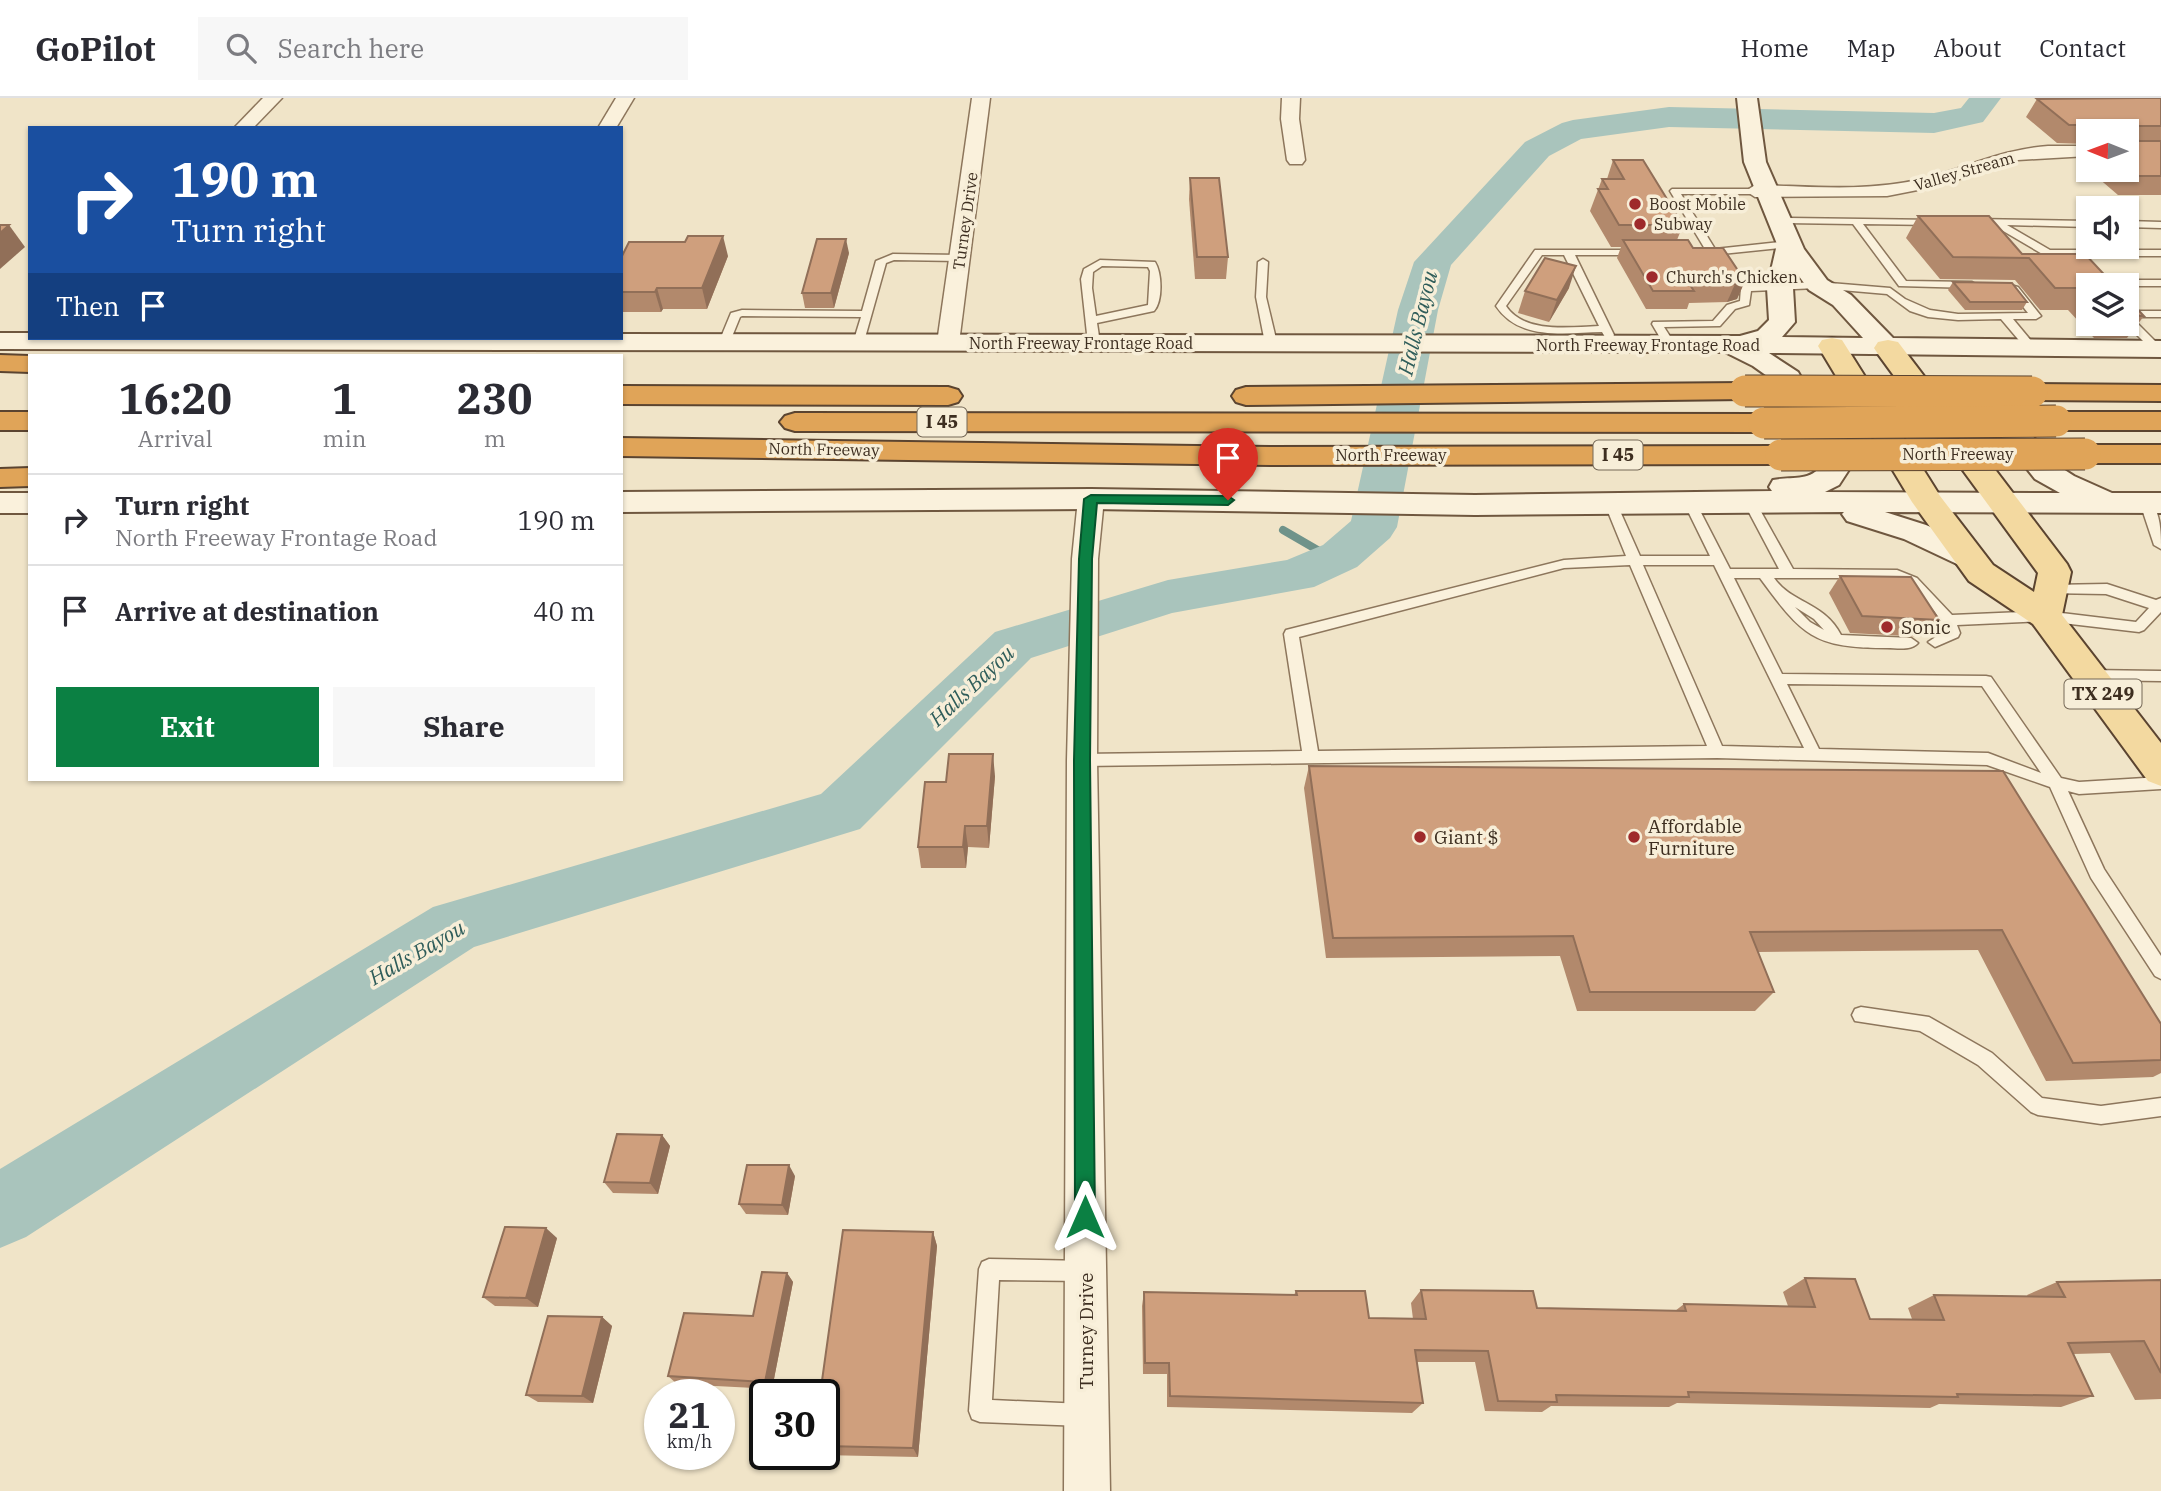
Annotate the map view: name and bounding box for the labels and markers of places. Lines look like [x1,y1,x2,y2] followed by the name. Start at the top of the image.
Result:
[1649,194,1746,214] place label: Boost Mobile
[1627,196,1643,212] marker: Boost Mobile
[1654,214,1713,234] place label: Subway
[1632,216,1648,232] marker: Subway
[1666,267,1798,287] place label: Church's Chicken
[1644,269,1660,285] marker: Church's Chicken
[1198,428,1258,500] pin
[1901,615,1951,639] place label: Sonic
[1879,619,1895,635] marker: Sonic
[1648,814,1742,860] place label: Affordable Furniture
[1434,825,1499,849] place label: Giant $
[1412,829,1428,845] marker: Giant $
[1626,829,1642,845] marker: Affordable Furniture

